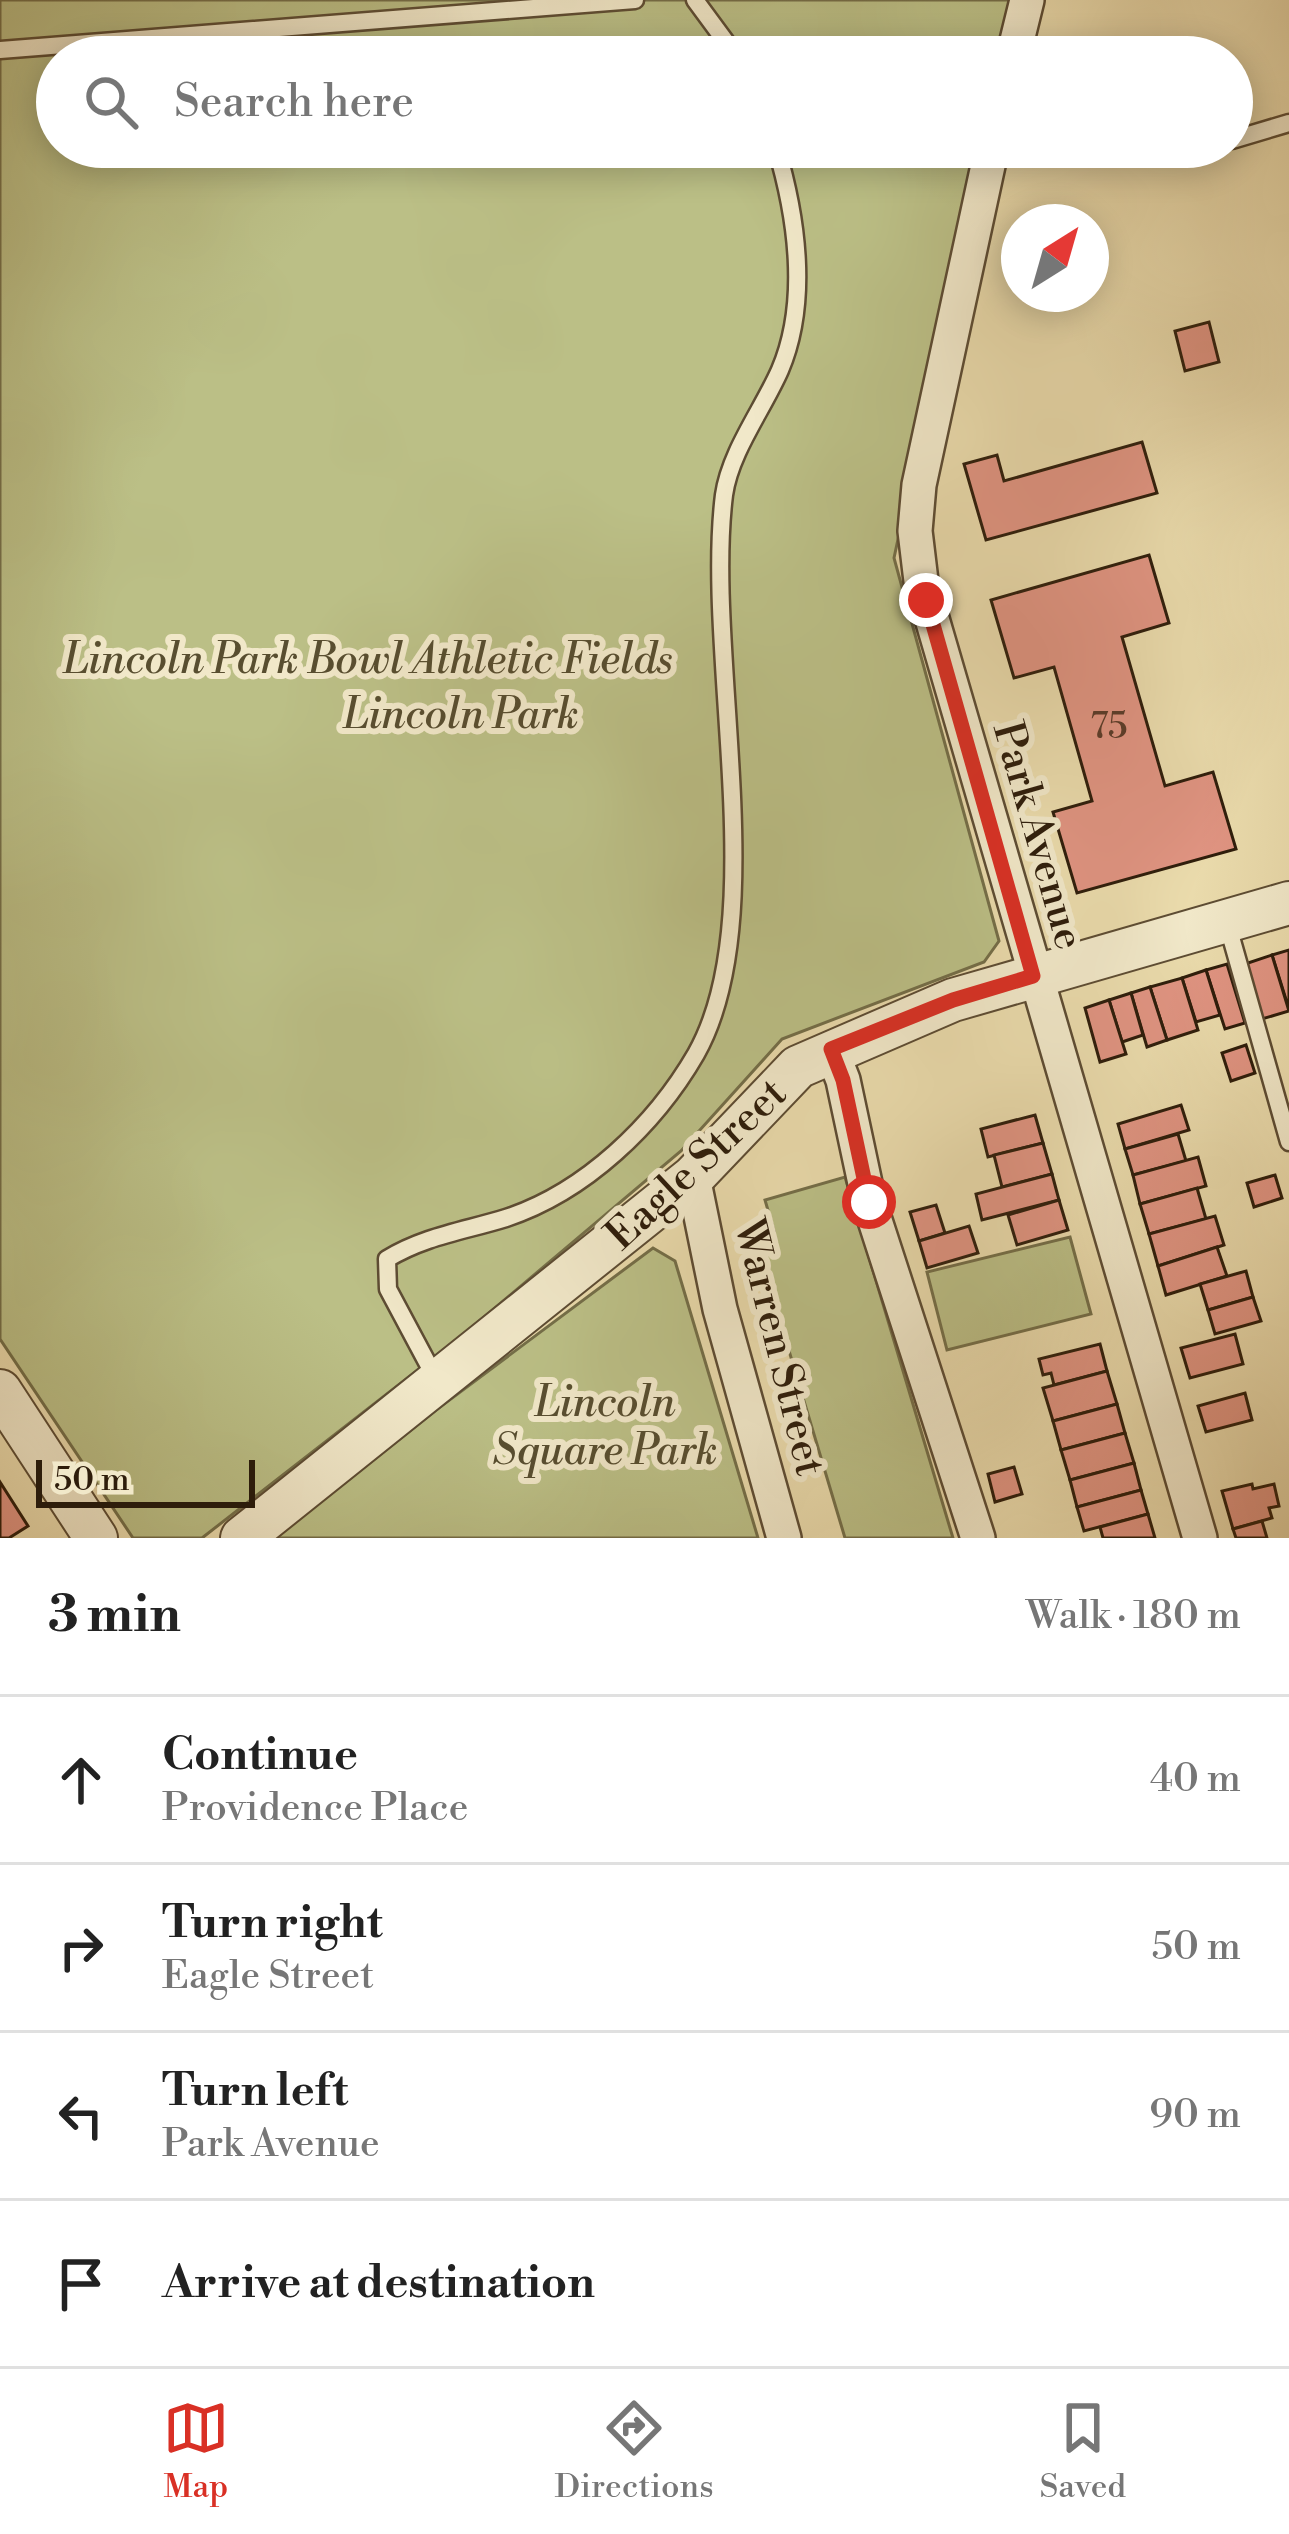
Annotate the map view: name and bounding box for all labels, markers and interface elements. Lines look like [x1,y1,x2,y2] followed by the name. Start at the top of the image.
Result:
[36,36,1253,168] search box
[78,69,144,135] icon: search
[174,74,414,131] text: Search here
[1001,204,1109,312] north arrow
[899,573,953,627] route end
[62,634,673,687] park label: Lincoln Park Bowl Athletic Fields
[342,689,579,742] park label: Lincoln Park
[1090,705,1128,750] house number: 75
[980,716,1095,956] street label: Park Avenue
[595,1067,799,1263] street label: Eagle Street
[842,1175,896,1229] route start
[721,1212,836,1481] street label: Warren Street
[492,1377,718,1478] park label: Lincoln Square Park
[36,1454,255,1507] scale bar
[54,1460,130,1501] text: 50 m
[48,1584,181,1648] text: 3 min
[1026,1592,1241,1641] text: Walk · 180 m
[162,1727,358,1784] text: Continue
[48,1747,114,1813] icon: ahead
[1150,1755,1241,1804] text: 40 m
[162,1784,468,1833] text: Providence Place
[162,1895,383,1952] text: Turn right
[48,1915,114,1981] icon: right
[1151,1923,1241,1972] text: 50 m
[162,1952,374,2001] text: Eagle Street
[162,2063,348,2120] text: Turn left
[48,2083,114,2149] icon: left
[1149,2091,1241,2140] text: 90 m
[162,2120,380,2169] text: Park Avenue
[48,2251,114,2317] icon: arrive
[162,2255,595,2312] text: Arrive at destination
[163,2395,229,2508] tab: Map
[555,2395,714,2508] tab: Directions
[1039,2395,1126,2508] tab: Saved

